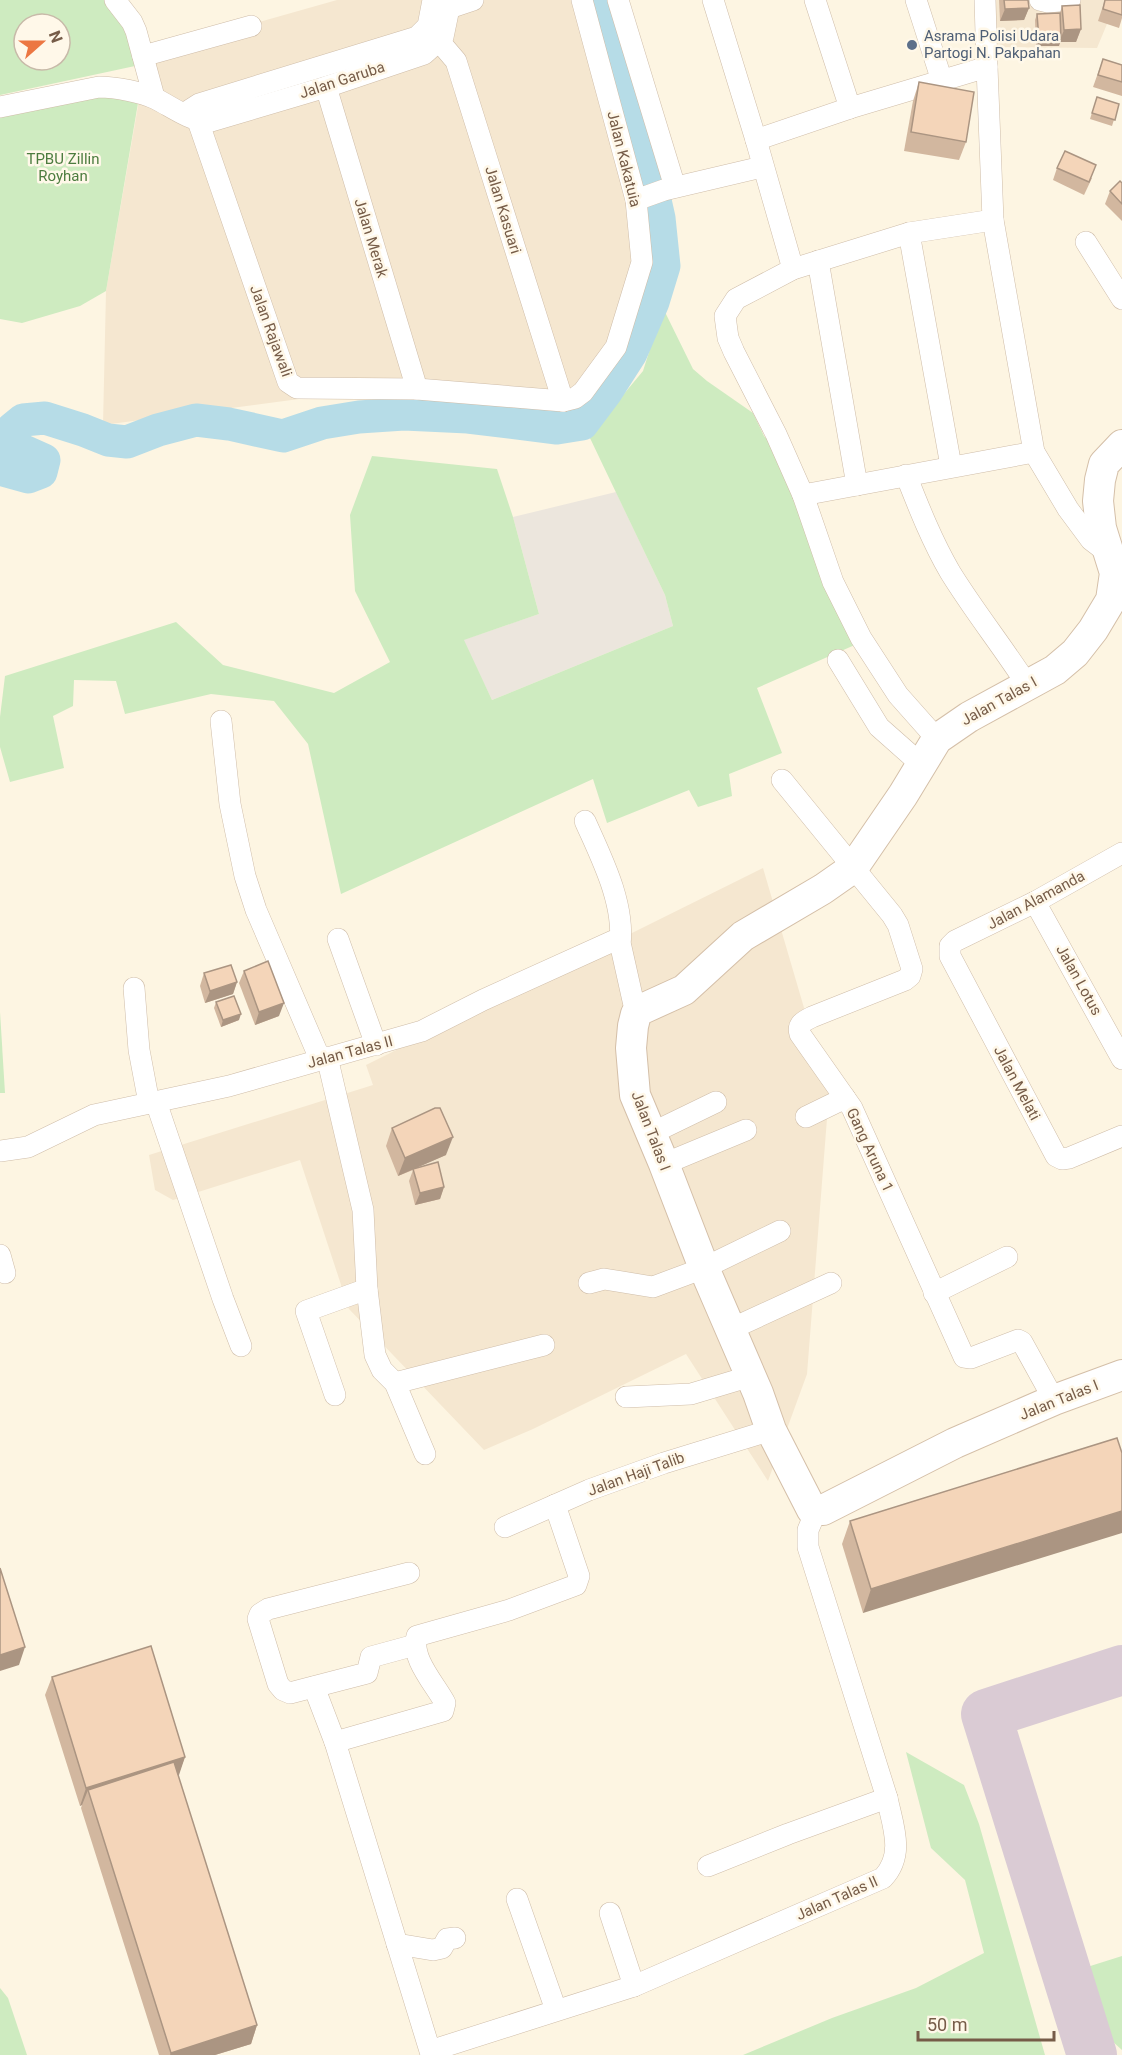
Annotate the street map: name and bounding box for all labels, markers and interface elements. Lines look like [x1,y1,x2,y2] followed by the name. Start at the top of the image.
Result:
[12,12,72,72] north arrow
[924,27,1061,62] place label: Asrama Polisi Udara Partogi N. Pakpahan
[45,28,66,45] text: N
[905,38,919,52] marker: Asrama Polisi Udara Partogi N. Pakpahan
[297,58,387,102] street label: Jalan Garuba
[603,109,645,209] street label: Jalan Kakatuia
[26,150,100,185] park label: TPBU Zillin Royhan
[481,164,525,256] street label: Jalan Kasuari
[350,196,392,280] street label: Jalan Merak
[246,283,296,379] street label: Jalan Rajawali
[958,673,1040,729] street label: Jalan Talas I
[984,867,1088,933] street label: Jalan Alamanda
[1052,942,1106,1018] street label: Jalan Lotus
[305,1032,395,1072] street label: Jalan Talas II
[990,1043,1044,1123] street label: Jalan Melati
[628,1089,674,1173] street label: Jalan Talas I
[843,1105,897,1195] street label: Gang Aruna 1
[1017,1376,1101,1424] street label: Jalan Talas I
[585,1448,687,1500] street label: Jalan Haji Talib
[793,1872,881,1924] street label: Jalan Talas II
[918,2004,1054,2042] scale bar
[927,2014,967,2035] text: 50 m

